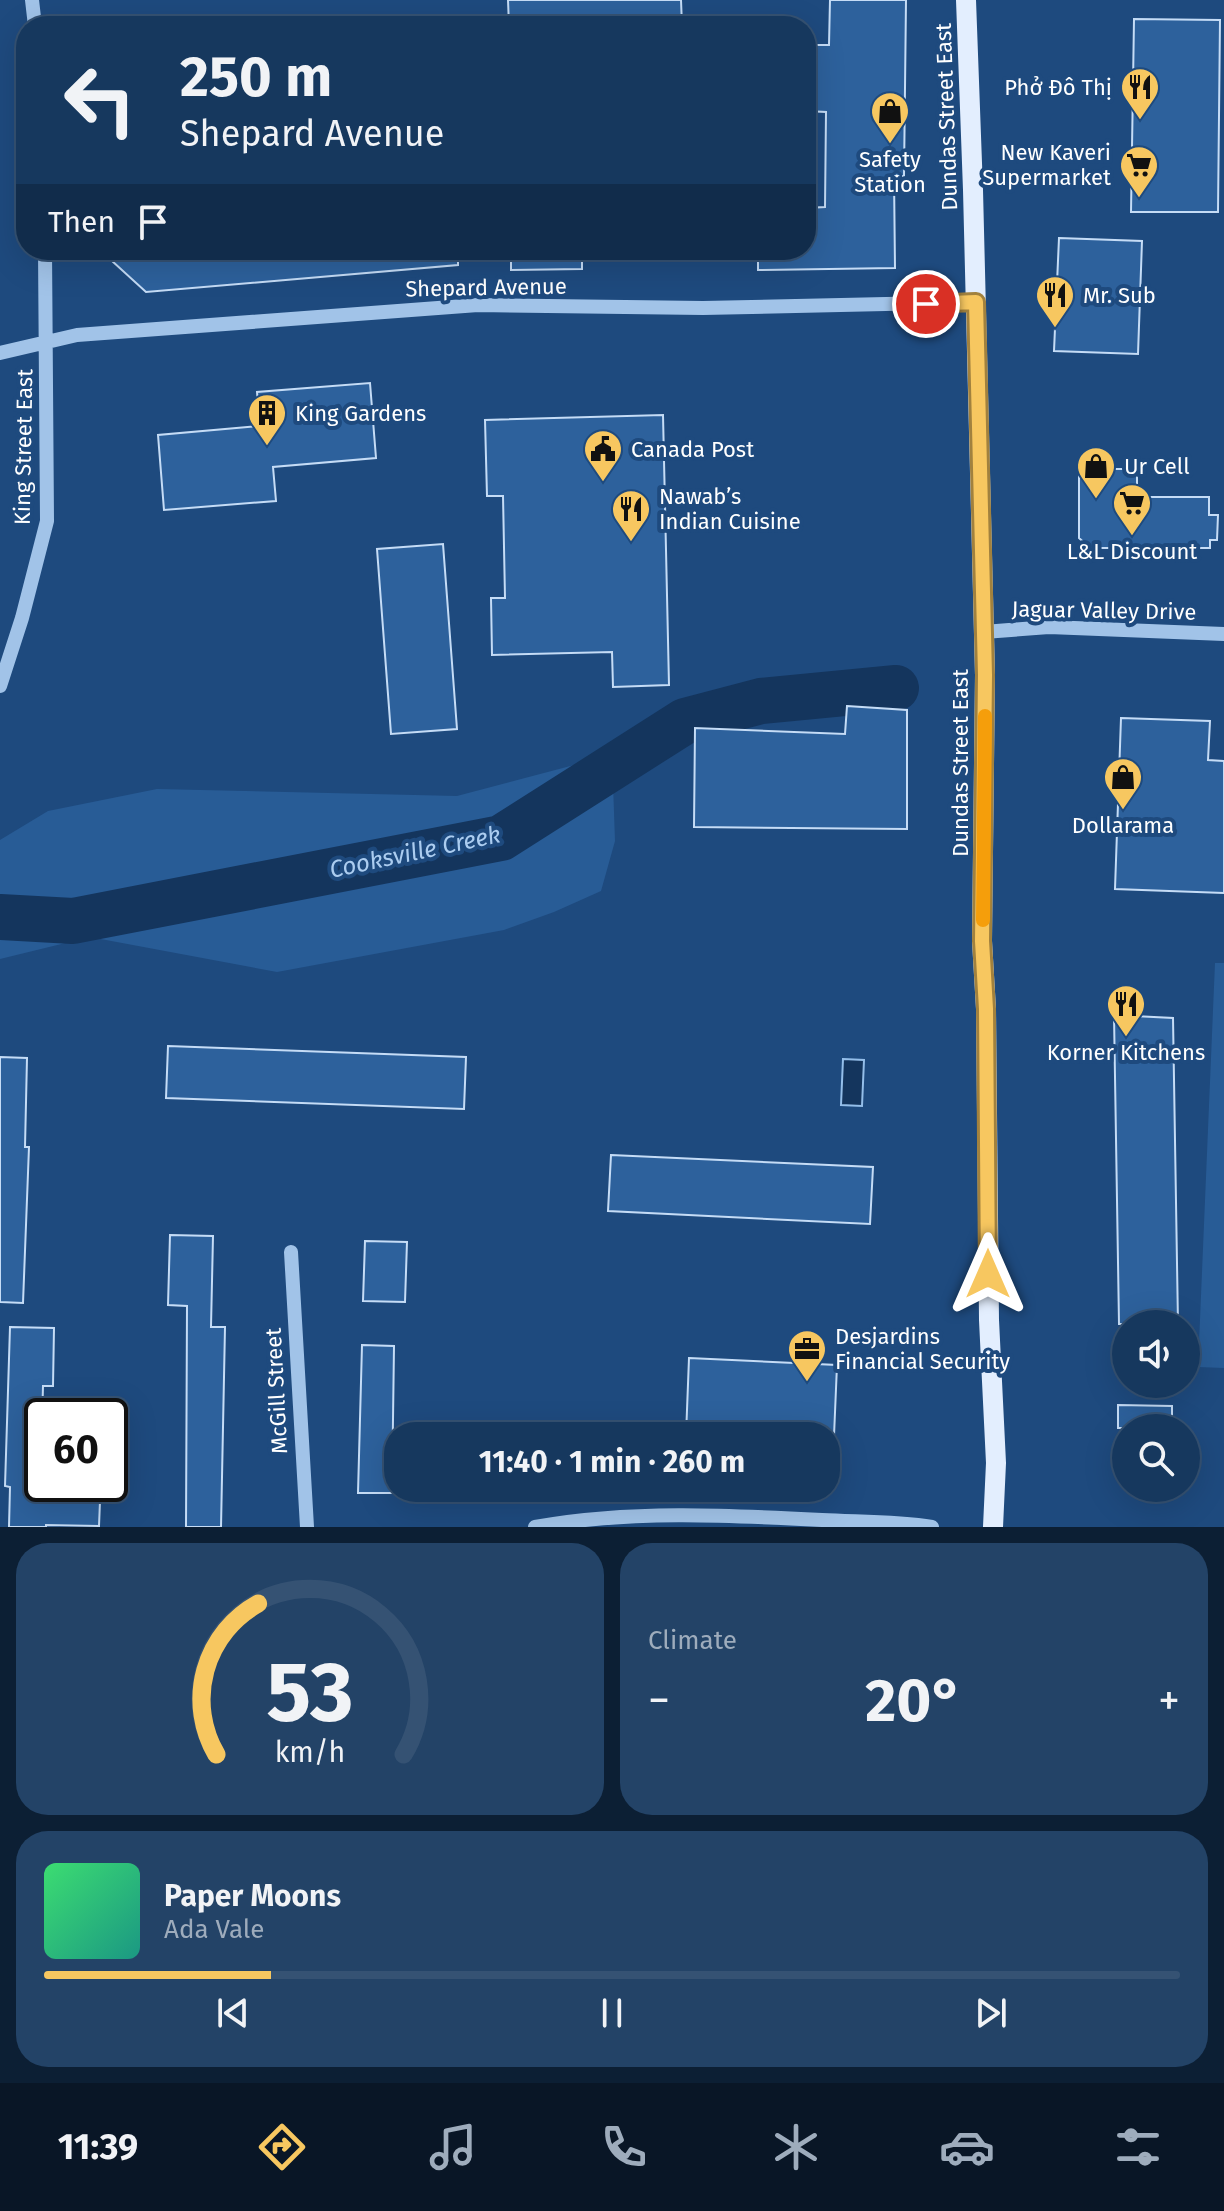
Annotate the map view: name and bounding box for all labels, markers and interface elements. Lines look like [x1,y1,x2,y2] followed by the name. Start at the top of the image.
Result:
[930,23,963,211] street label: Dundas Street East
[180,44,332,111] text: 250 m
[48,48,152,152] icon: left
[1119,66,1161,121] restaurant icon: Phở Đô Thị
[1004,74,1112,101] place label: Phở Đô Thị
[869,90,911,145] shop icon: Safety Station
[180,112,444,156] text: Shepard Avenue
[982,139,1111,191] place label: New Kaveri Supermarket
[1118,144,1160,199] supermarket icon: New Kaveri Supermarket
[854,146,926,198] place label: Safety Station
[131,200,175,244] icon: arrive
[48,204,115,240] text: Then
[892,270,960,338] pin
[405,273,567,302] street label: Shepard Avenue
[1034,274,1076,329] restaurant icon: Mr. Sub
[904,282,948,326] icon: arrive
[1083,282,1156,309] place label: Mr. Sub
[9,369,38,525] street label: King Street East
[246,392,288,447] building icon: King Gardens
[295,400,426,427] place label: King Gardens
[582,428,624,483] public building icon: Canada Post
[631,436,754,463] place label: Canada Post
[1075,445,1117,500] shop icon: Ur Cell
[1124,453,1190,480] place label: Ur Cell
[1111,482,1153,537] supermarket icon: L&L Discount
[659,483,801,535] place label: Nawab’s Indian Cuisine
[610,488,652,543] restaurant icon: Nawab’s Indian Cuisine
[1067,538,1197,565] place label: L&L Discount
[1011,595,1197,626] street label: Jaguar Valley Drive
[947,669,974,857] street label: Dundas Street East
[1102,756,1144,811] shop icon: Dollarama
[1072,812,1174,839] place label: Dollarama
[327,820,503,884] water label: Cooksville Creek
[1105,983,1147,1038] restaurant icon: Korner Kitchens
[1047,1039,1205,1066] place label: Korner Kitchens
[946,1232,1030,1316] position arrow
[1112,1310,1200,1502] map controls
[1112,1310,1200,1398] button: sound
[835,1323,1010,1375] place label: Desjardins Financial Security
[260,1327,293,1455] street label: McGill Street
[786,1328,828,1383] office icon: Desjardins Financial Security
[24,1398,128,1502] speed limit sign: 60
[1112,1414,1200,1502] button: search
[479,1444,745,1480] text: 11:40 · 1 min · 260 m
[648,1625,737,1656] text: Climate
[266,1643,354,1743] text: 53
[865,1665,963,1737] text: 20°
[648,1674,670,1727] text: −
[1158,1674,1180,1727] text: +
[275,1735,345,1770] text: km/h
[164,1878,341,1914] text: Paper Moons
[164,1914,264,1945] text: Ada Vale
[211,1991,255,2035] icon: previous
[590,1991,634,2035] icon: pause
[969,1991,1013,2035] icon: next
[254,2119,310,2175] icon: directions
[425,2119,481,2175] icon: music
[596,2119,652,2175] icon: phone
[768,2119,824,2175] icon: climate
[939,2119,995,2175] icon: car
[1110,2119,1166,2175] icon: filters
[58,2125,138,2169] text: 11:39

